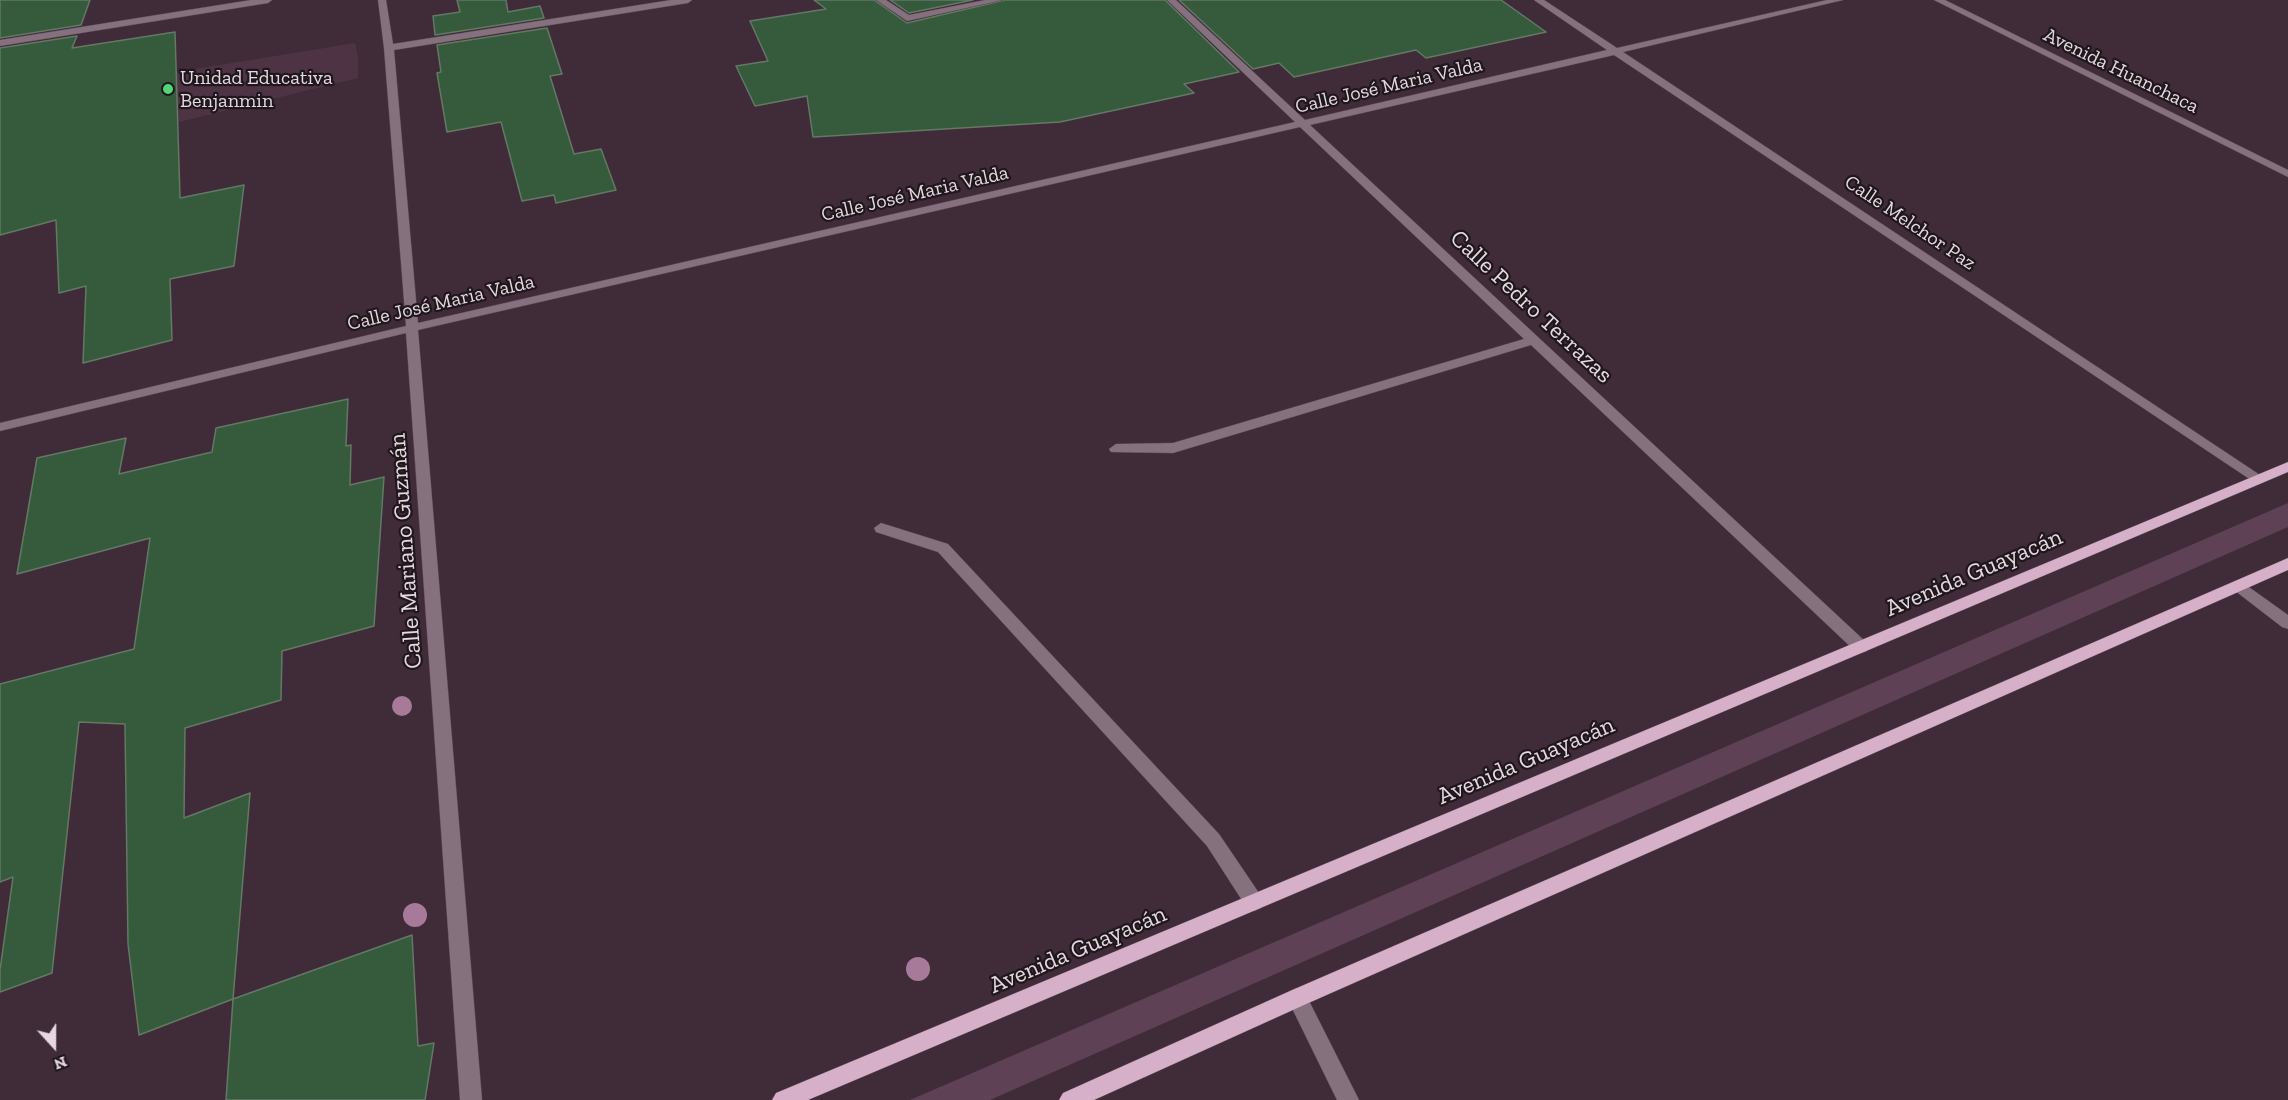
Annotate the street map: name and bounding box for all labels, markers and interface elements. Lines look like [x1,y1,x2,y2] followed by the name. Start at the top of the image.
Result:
[2040,23,2202,119] street label: Avenida Huanchaca
[1293,53,1485,119] street label: Calle José Maria Valda
[180,66,333,113] place label: Unidad Educativa Benjanmin
[161,82,175,96] marker: Unidad Educativa Benjanmin
[819,161,1011,227] street label: Calle José Maria Valda
[1840,170,1980,276] street label: Calle Melchor Paz
[1444,224,1618,390] street label: Calle Pedro Terrazas
[345,270,537,336] street label: Calle José Maria Valda
[383,432,429,670] street label: Calle Mariano Guzmán
[1881,523,2067,623] street label: Avenida Guayacán
[1433,711,1619,811] street label: Avenida Guayacán
[985,900,1171,1000] street label: Avenida Guayacán
[24,1016,84,1076] north arrow
[52,1052,70,1074] text: N

